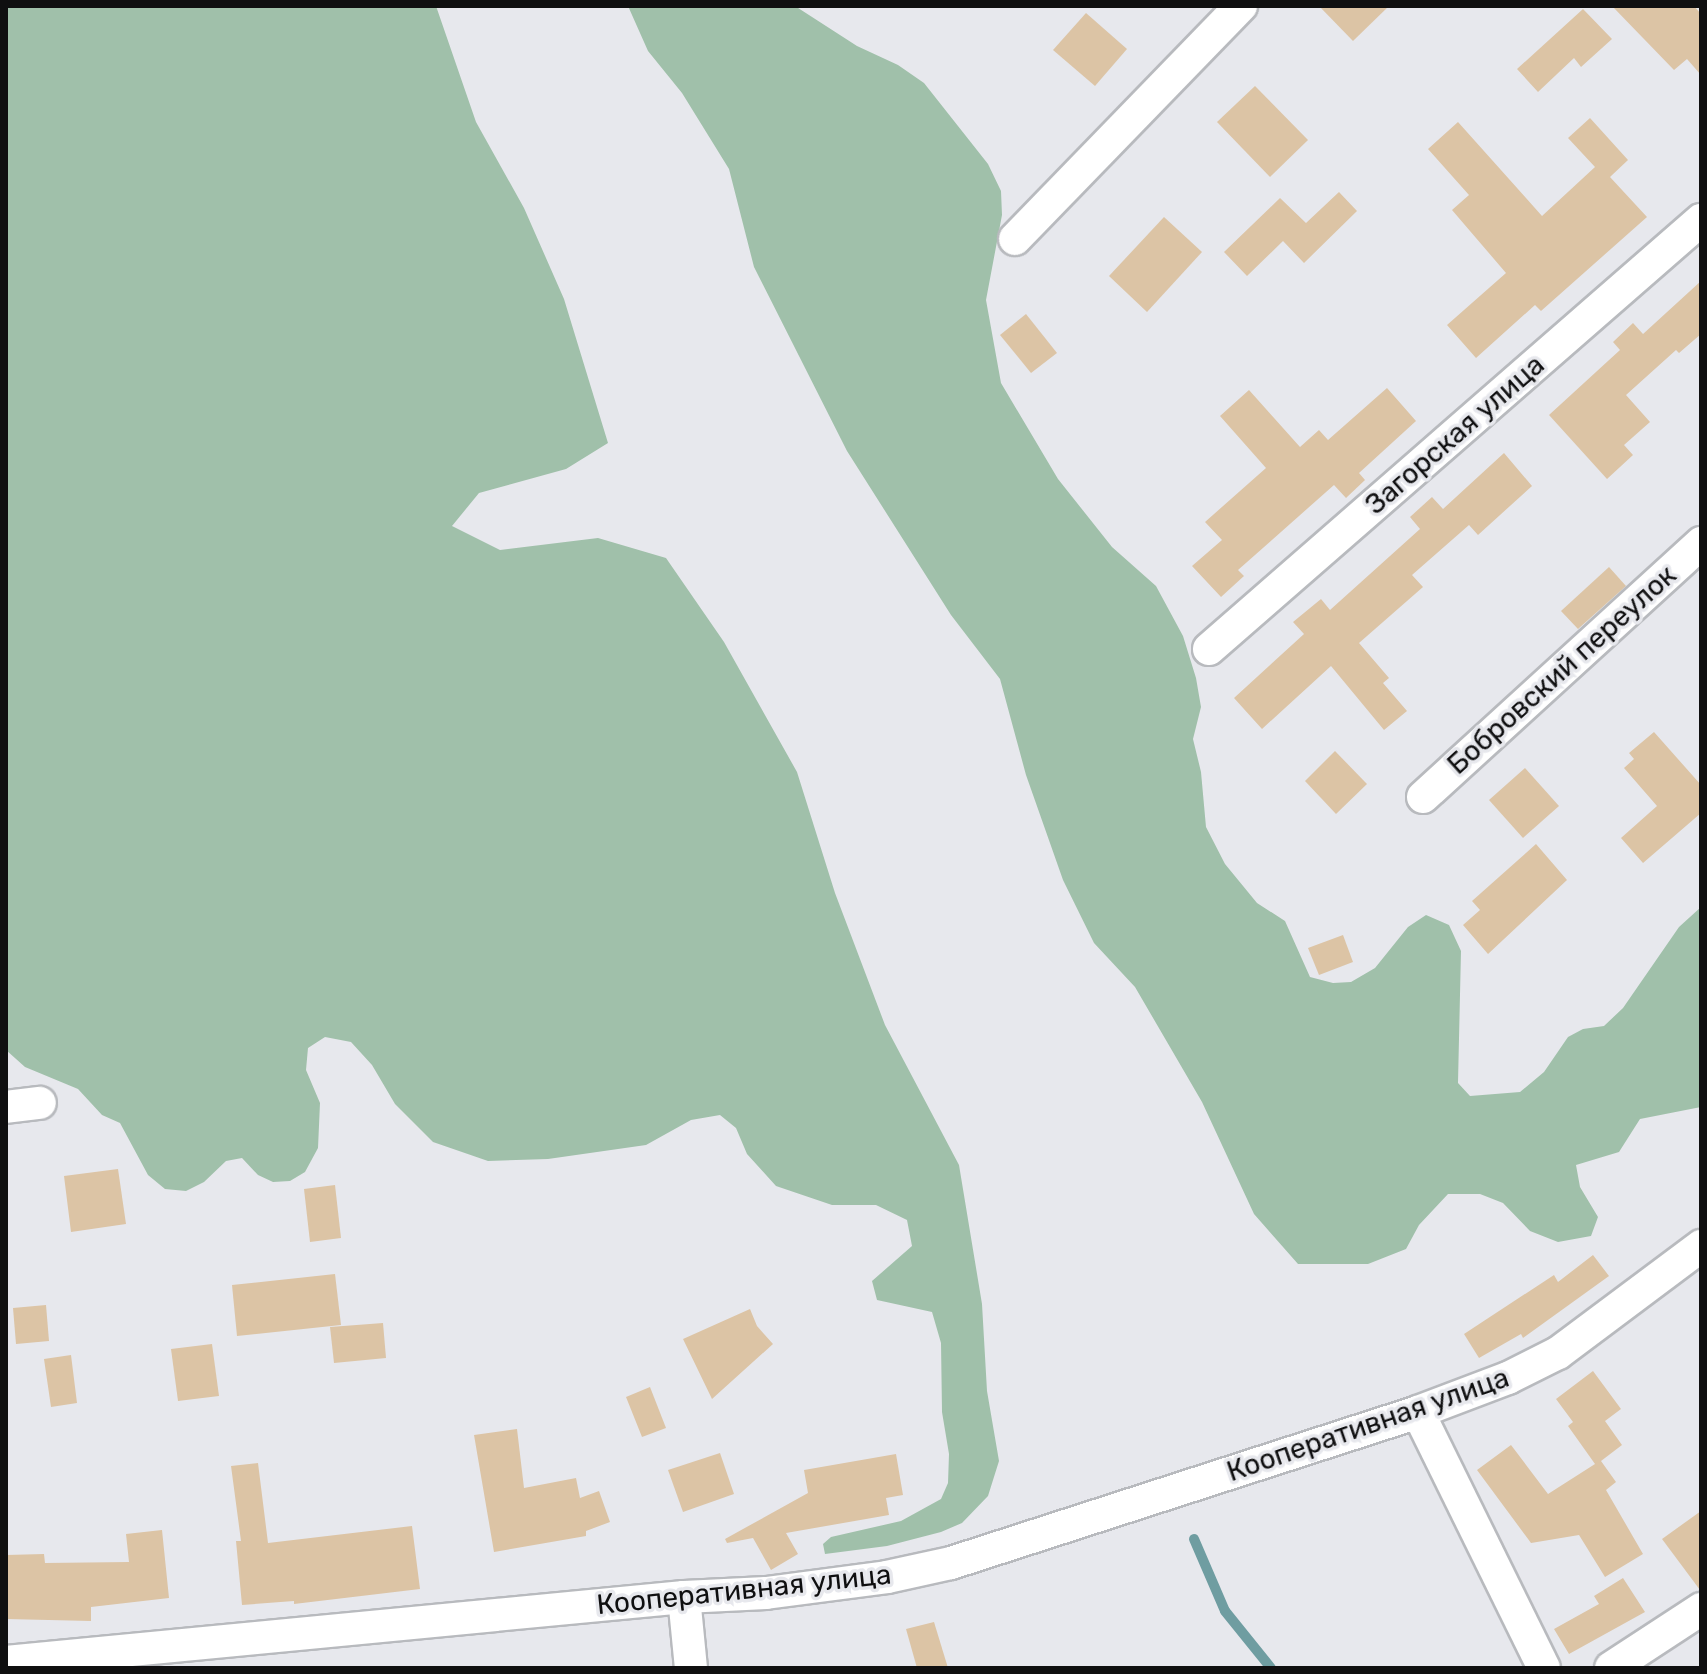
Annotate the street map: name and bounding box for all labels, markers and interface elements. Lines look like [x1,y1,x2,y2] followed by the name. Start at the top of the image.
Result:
[1359,348,1551,522] street label: Загорская улица
[1441,558,1683,782] street label: Бобровский переулок
[1223,1361,1513,1489] street label: Кооперативная улица
[595,1558,893,1622] street label: Кооперативная улица

